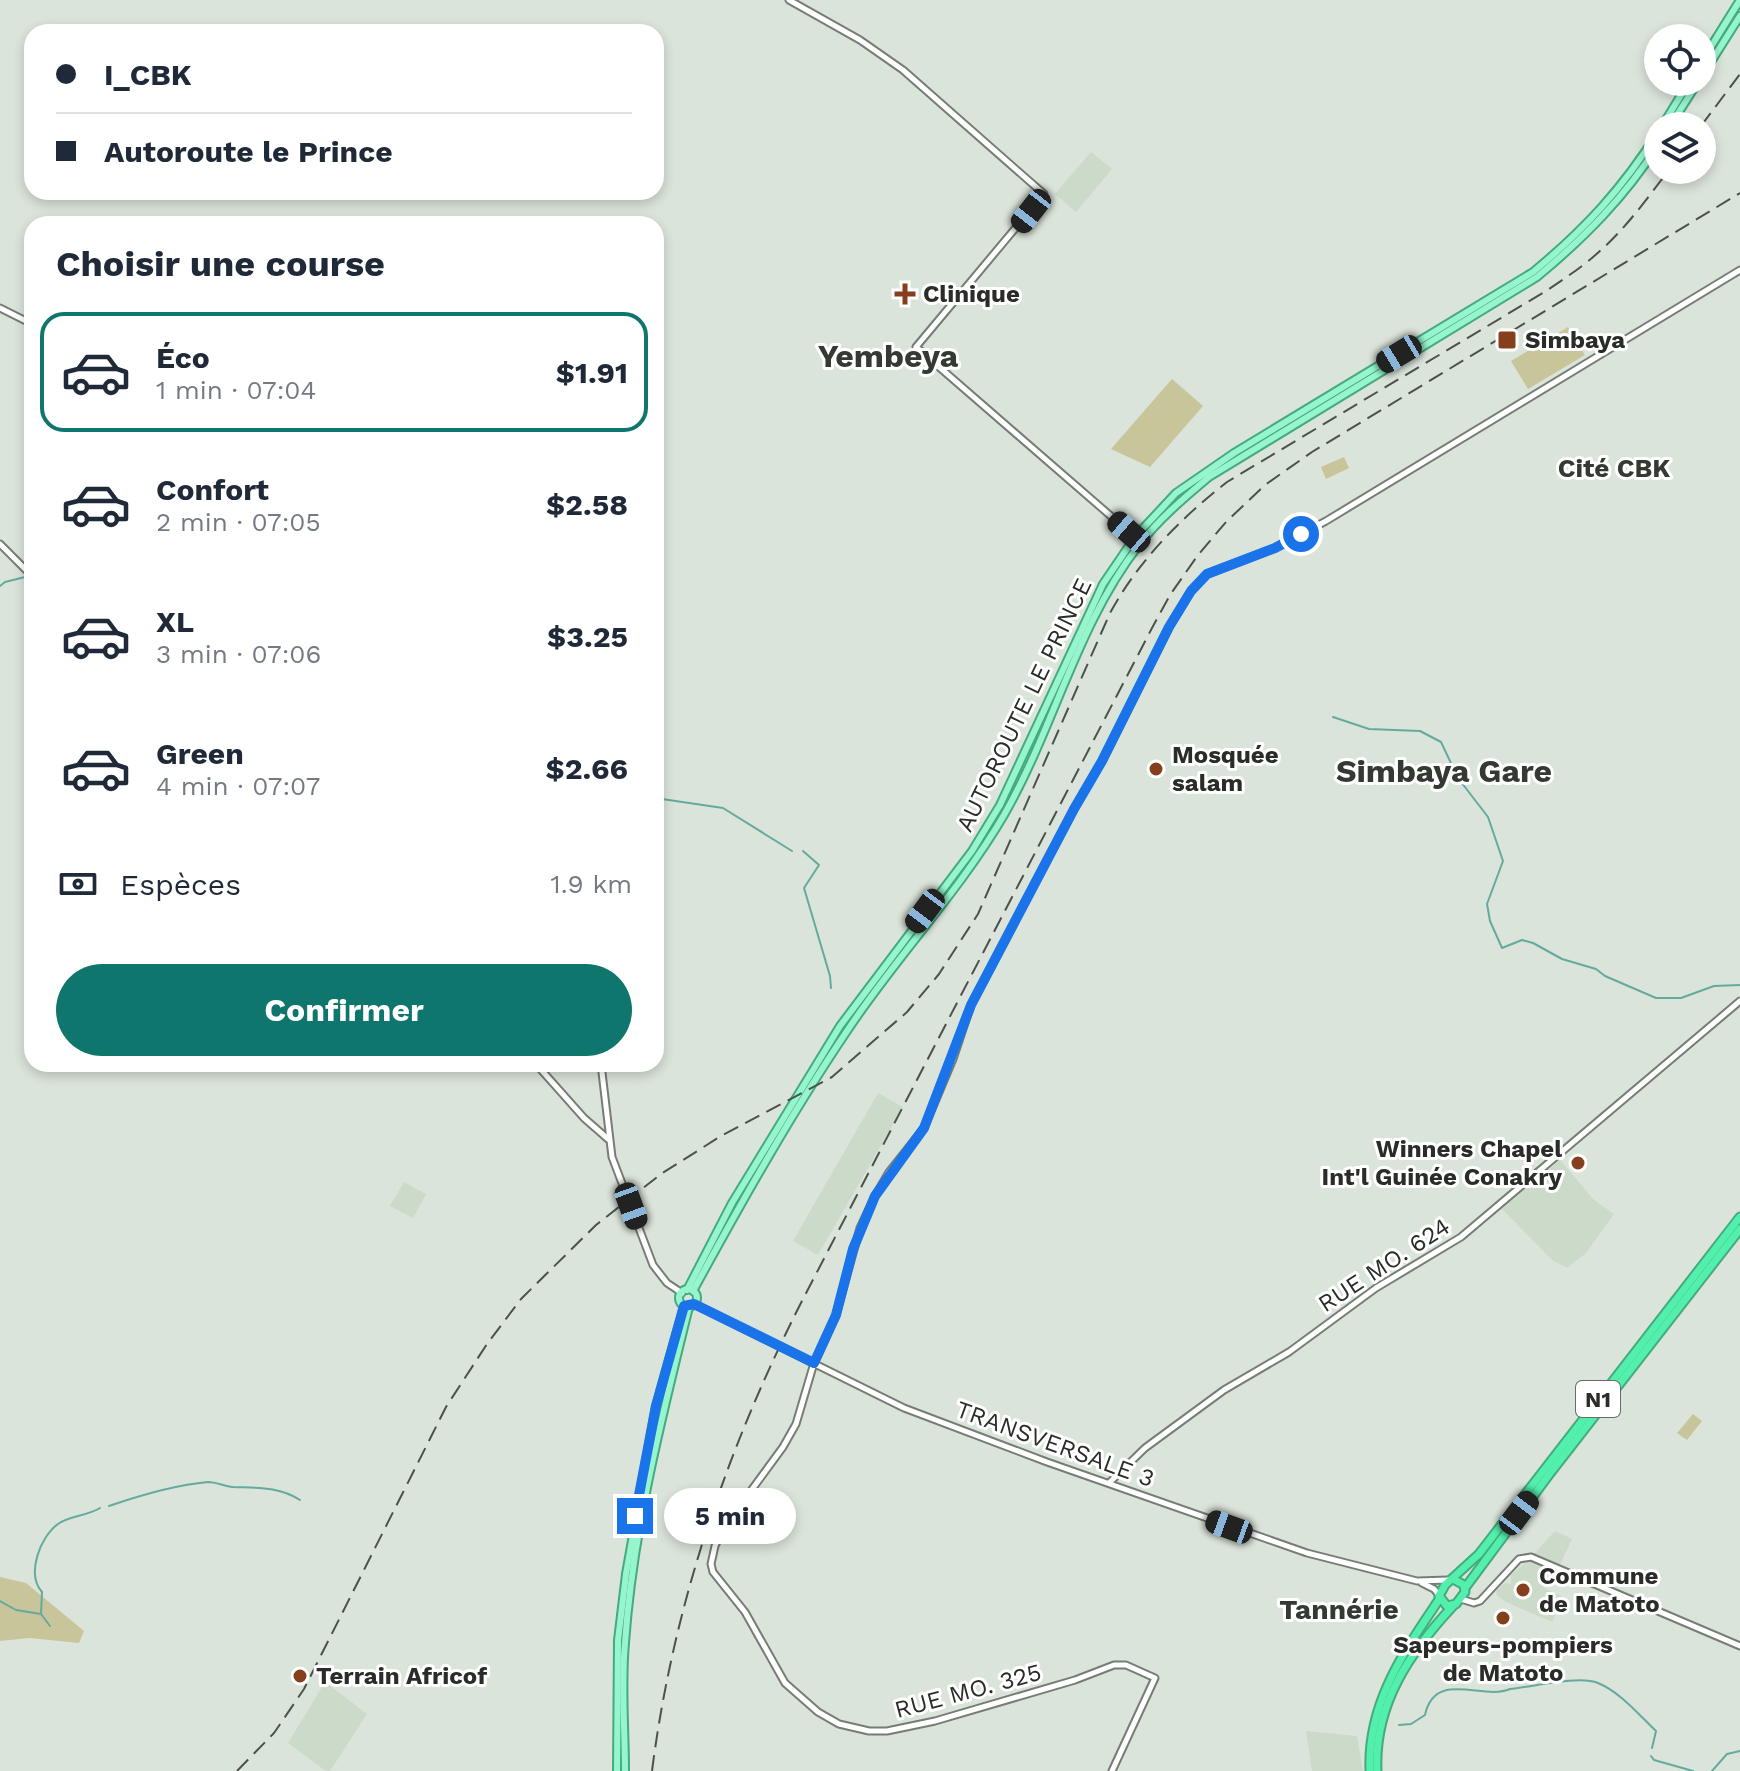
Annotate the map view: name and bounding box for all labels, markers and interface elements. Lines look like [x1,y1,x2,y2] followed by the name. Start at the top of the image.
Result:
[1644,24,1716,184] map controls
[1644,24,1716,96] button: locate
[104,57,191,92] text: I_CBK
[1644,112,1716,184] button: layers
[104,134,393,169] text: Autoroute le Prince
[1007,185,1055,237] car
[56,243,385,285] text: Choisir une course
[923,280,1020,308] place label: Clinique
[894,283,916,305] marker: Clinique
[1525,326,1625,354] place label: Simbaya
[1496,329,1518,351] marker: Simbaya
[1372,331,1426,377] car
[60,336,132,408] icon: car
[818,337,959,375] district label: Yembeya
[156,340,210,375] text: Éco
[556,355,628,390] text: $1.91
[156,375,316,405] text: 1 min · 07:04
[1558,453,1670,483] district label: Cité CBK
[60,468,132,540] icon: car
[156,472,269,507] text: Confort
[546,487,628,522] text: $2.58
[156,507,321,537] text: 2 min · 07:05
[1103,507,1155,557] car
[1283,516,1319,552] route start
[951,574,1097,836] street label: AUTOROUTE LE PRINCE
[60,600,132,672] icon: car
[156,604,194,639] text: XL
[547,619,628,654] text: $3.25
[156,639,321,669] text: 3 min · 07:06
[60,732,132,804] icon: car
[156,736,244,771] text: Green
[1172,741,1279,797] place label: Mosquée salam
[545,751,628,786] text: $2.66
[1336,752,1552,790] district label: Simbaya Gare
[1147,760,1165,778] marker: Mosquée salam
[156,771,320,801] text: 4 min · 07:07
[56,862,100,906] icon: cash
[120,867,241,902] text: Espèces
[551,869,632,899] text: 1.9 km
[901,885,949,937] car
[56,964,632,1056] button: Confirmer
[1322,1135,1562,1191] place label: Winners Chapel Int'l Guinée Conakry
[1569,1154,1587,1172] marker: Winners Chapel Int'l Guinée Conakry
[612,1179,650,1233] car
[1313,1212,1455,1318] street label: RUE MO. 624
[1576,1381,1620,1417] road number: N1
[952,1395,1158,1493] street label: TRANSVERSALE 3
[1495,1487,1543,1539] car
[663,1488,795,1544] callout: 5 min
[617,1498,653,1534] route end
[695,1501,765,1531] text: 5 min
[1202,1508,1256,1546] car
[1539,1562,1660,1618] place label: Commune de Matoto
[1514,1581,1532,1599] marker: Commune de Matoto
[1279,1593,1399,1626] district label: Tannérie
[1494,1609,1512,1627] marker: Sapeurs-pompiers de Matoto
[1393,1631,1613,1687] place label: Sapeurs-pompiers de Matoto
[892,1658,1044,1724] street label: RUE MO. 325
[316,1662,487,1690] place label: Terrain Africof
[291,1667,309,1685] marker: Terrain Africof

